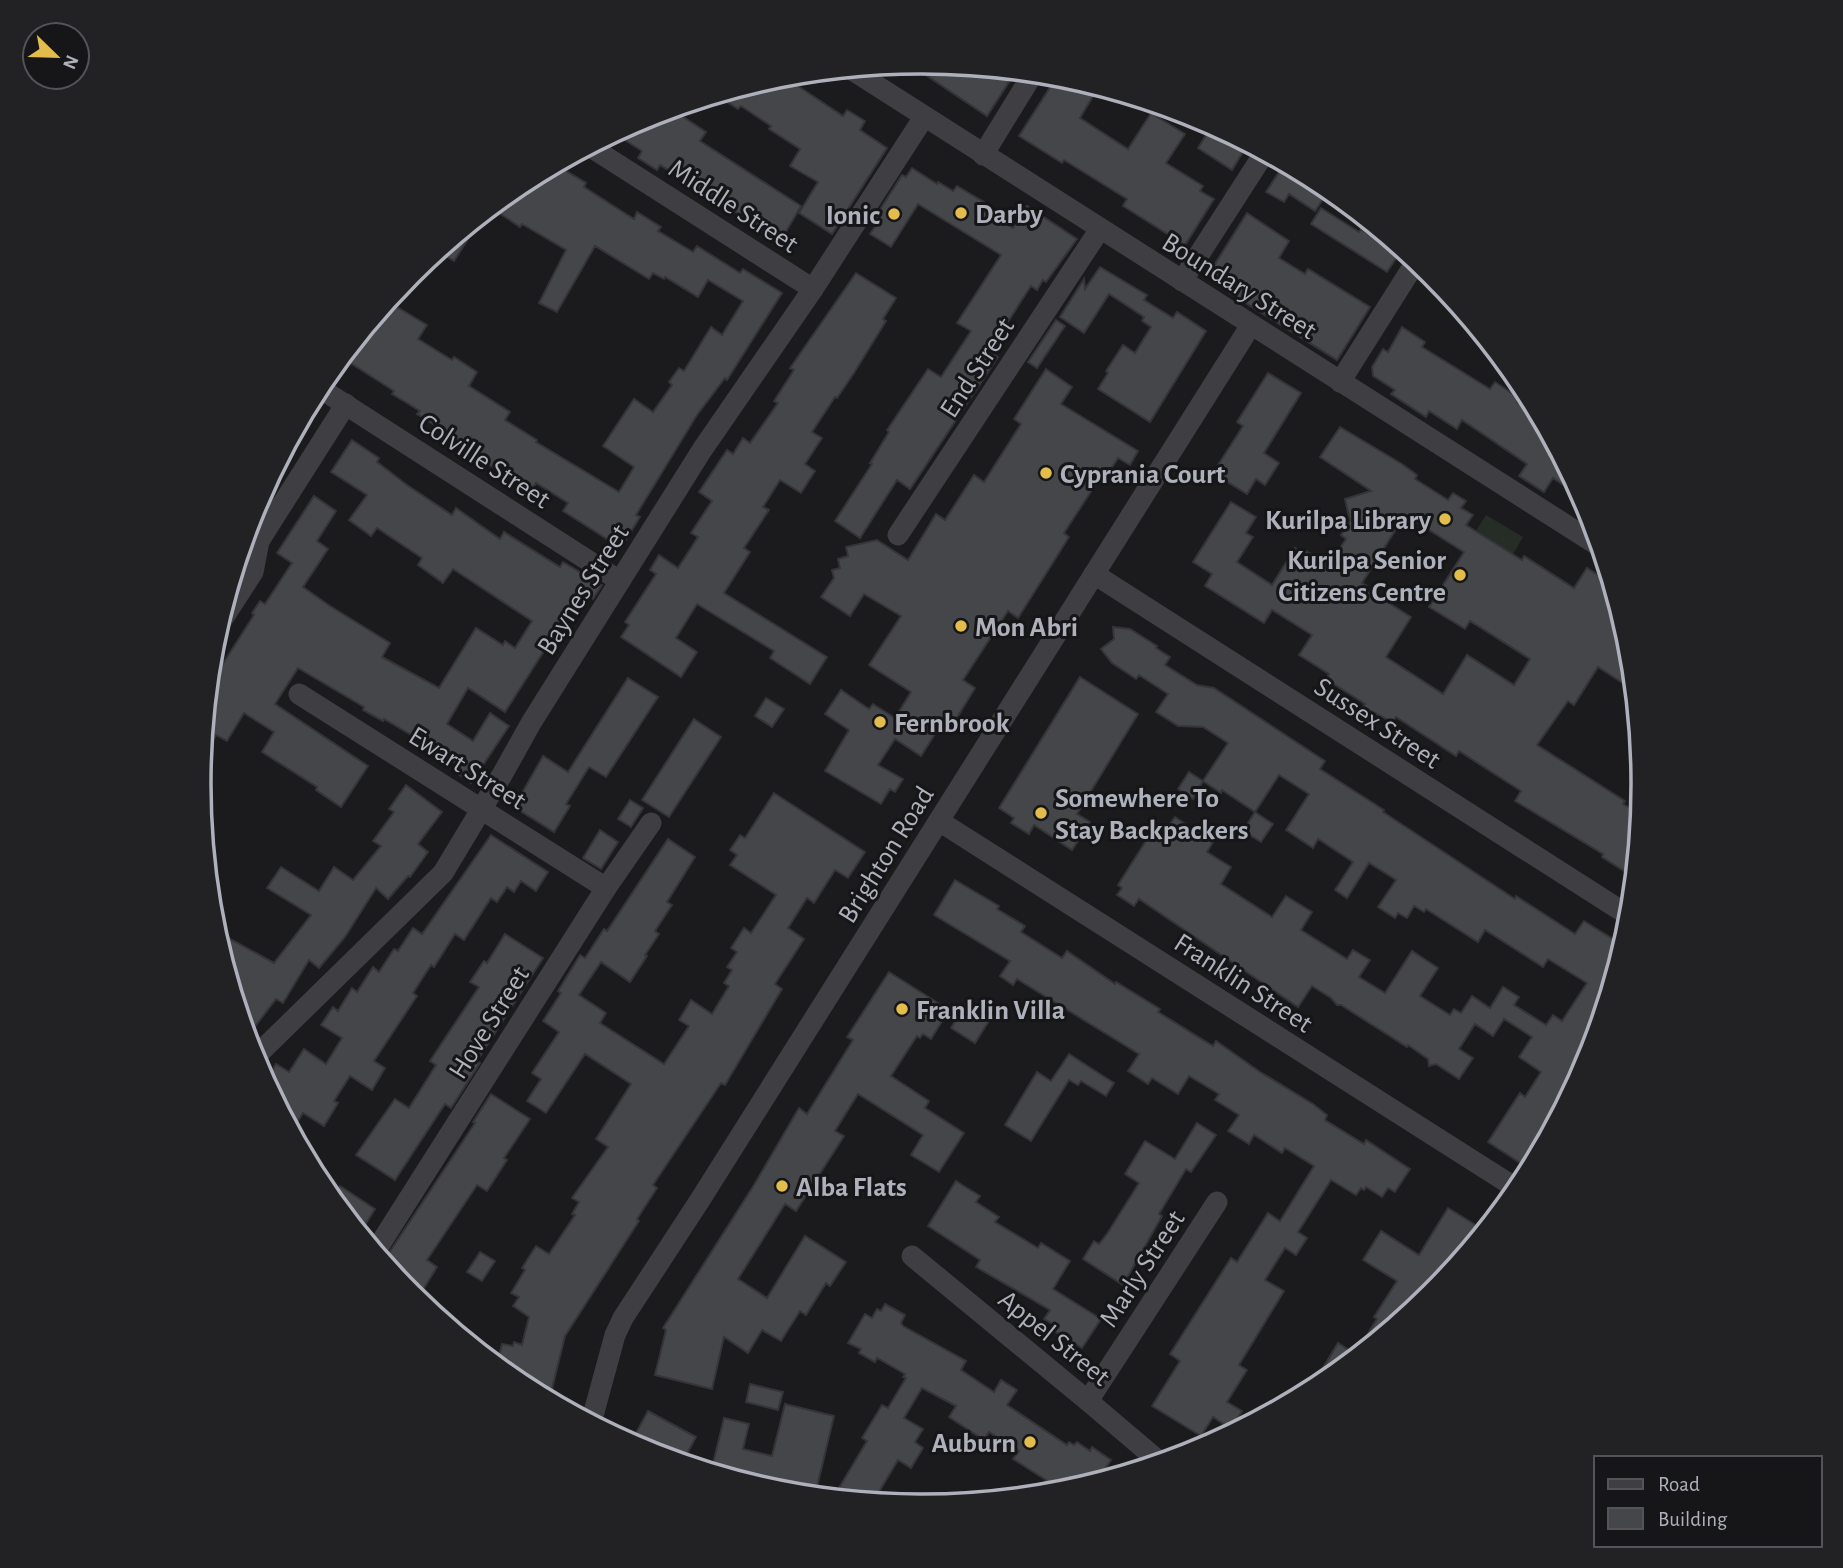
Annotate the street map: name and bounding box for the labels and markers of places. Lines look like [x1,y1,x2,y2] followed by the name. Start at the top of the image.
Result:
[975,201,1043,229] place label: Darby
[826,202,880,230] place label: Ionic
[953,205,969,221] marker: Darby
[886,206,902,222] marker: Ionic
[1060,461,1226,489] place label: Cyprania Court
[1038,465,1054,481] marker: Cyprania Court
[1265,507,1431,535] place label: Kurilpa Library
[1437,511,1453,527] marker: Kurilpa Library
[1278,547,1446,607] place label: Kurilpa Senior Citizens Centre
[1452,567,1468,583] marker: Kurilpa Senior Citizens Centre
[975,614,1078,642] place label: Mon Abri
[953,618,969,634] marker: Mon Abri
[894,710,1010,738] place label: Fernbrook
[872,714,888,730] marker: Fernbrook
[1055,785,1248,845] place label: Somewhere To Stay Backpackers
[1033,805,1049,821] marker: Somewhere To Stay Backpackers
[916,997,1065,1025] place label: Franklin Villa
[894,1001,910,1017] marker: Franklin Villa
[796,1174,907,1202] place label: Alba Flats
[774,1178,790,1194] marker: Alba Flats
[931,1430,1016,1458] place label: Auburn
[1022,1434,1038,1450] marker: Auburn

